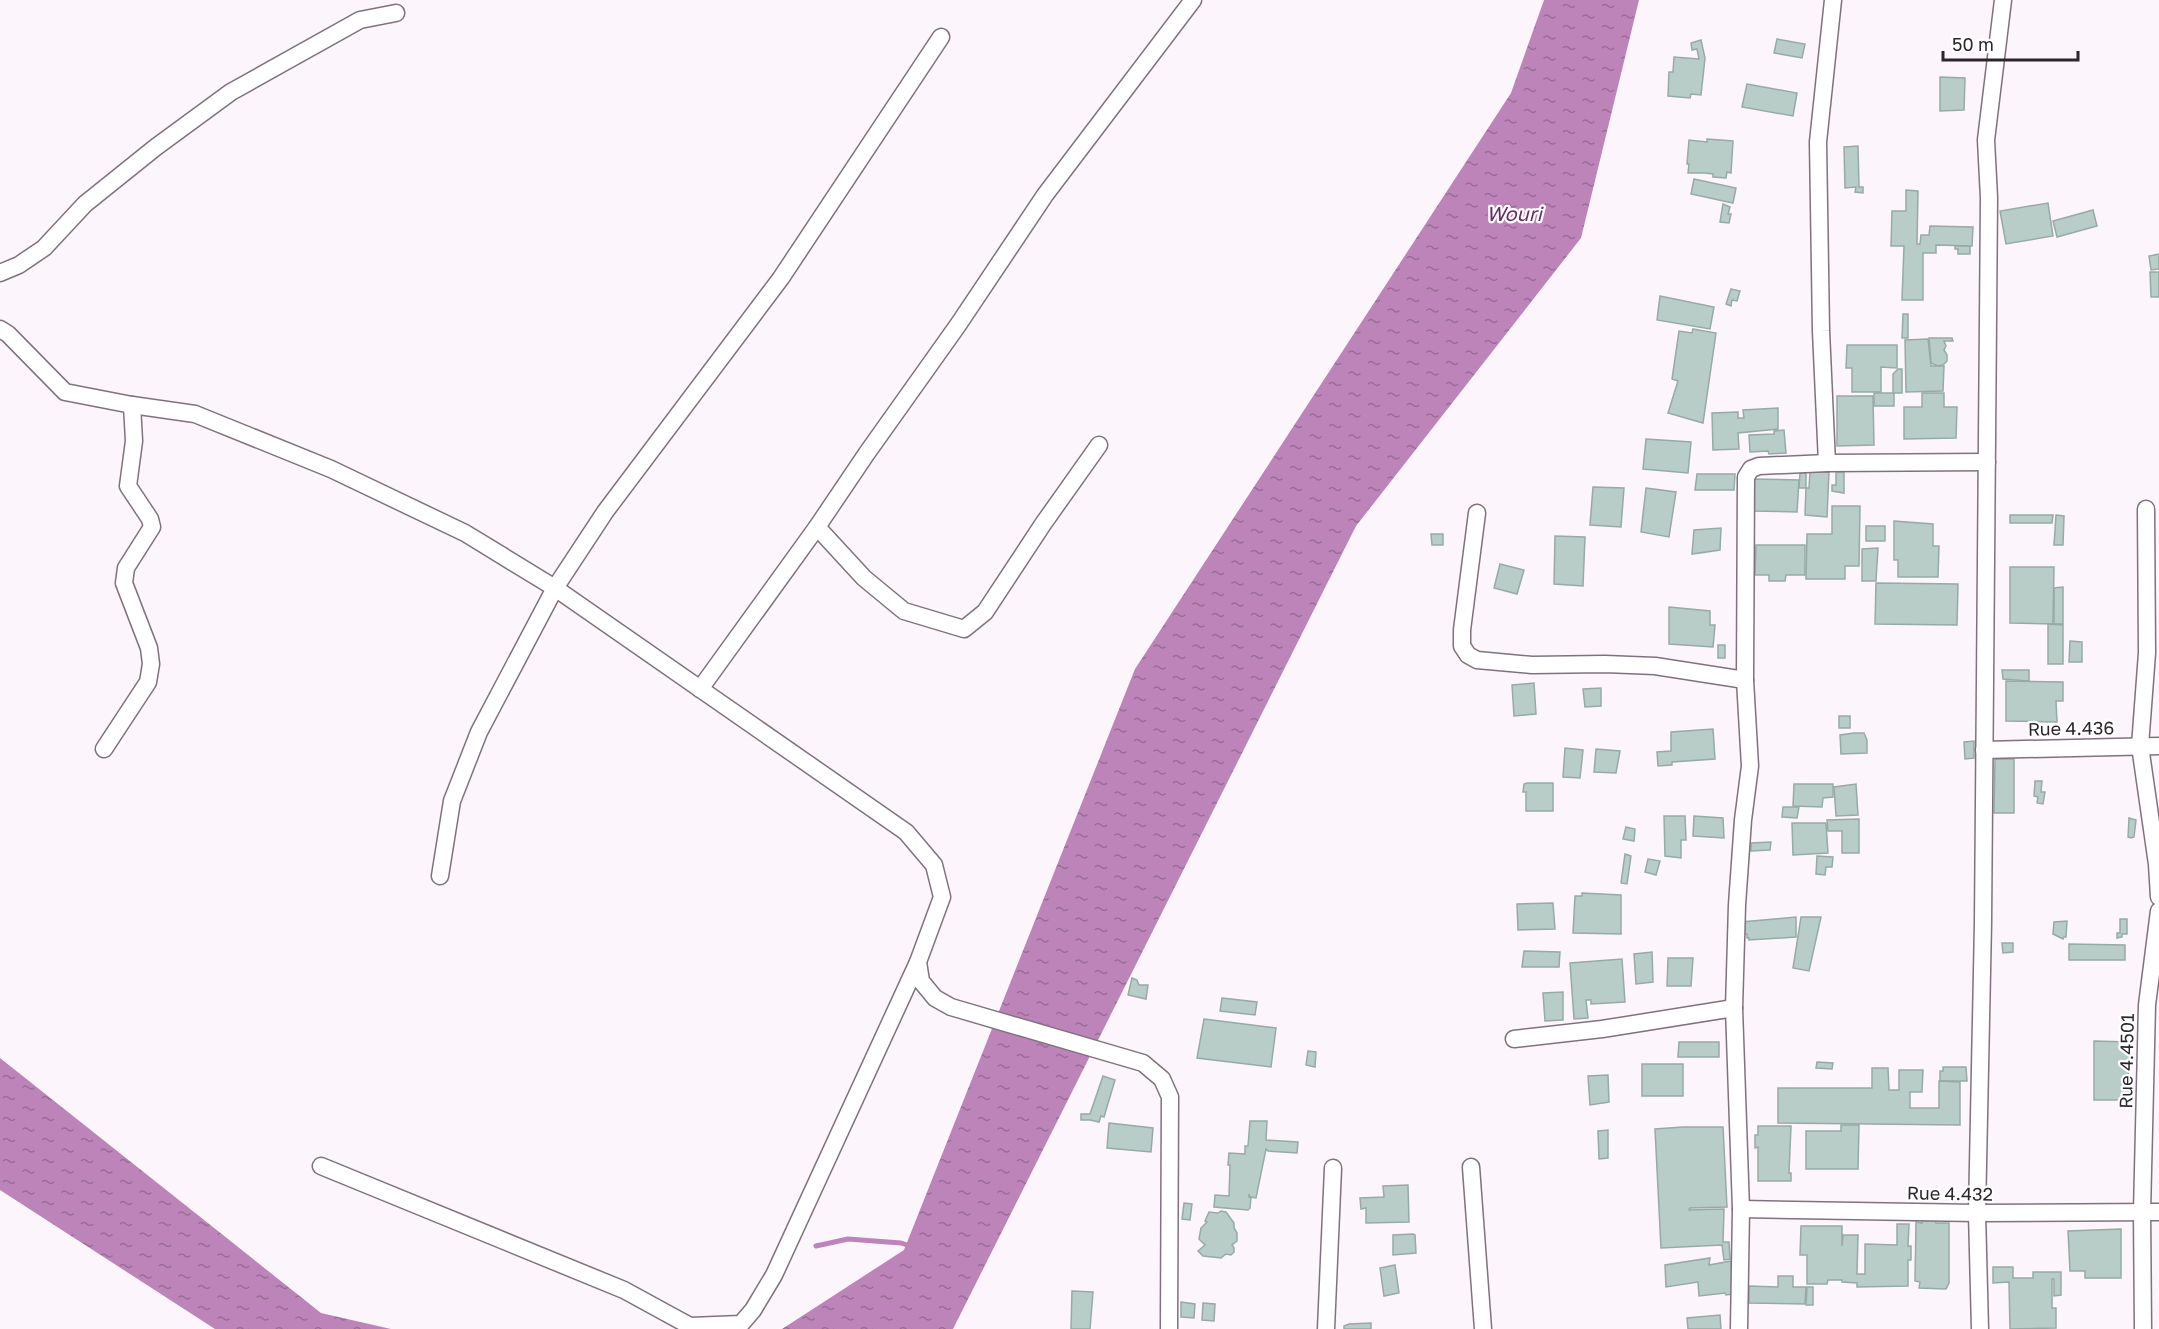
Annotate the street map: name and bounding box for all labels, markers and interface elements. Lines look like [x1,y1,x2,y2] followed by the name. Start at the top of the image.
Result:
[1943,24,2078,62] scale bar
[1952,33,1994,55] text: 50 m
[1486,201,1544,225] water label: Wouri
[2028,716,2114,740] street label: Rue 4.436
[2114,1013,2138,1109] street label: Rue 4.4501
[1907,1181,1993,1205] street label: Rue 4.432

